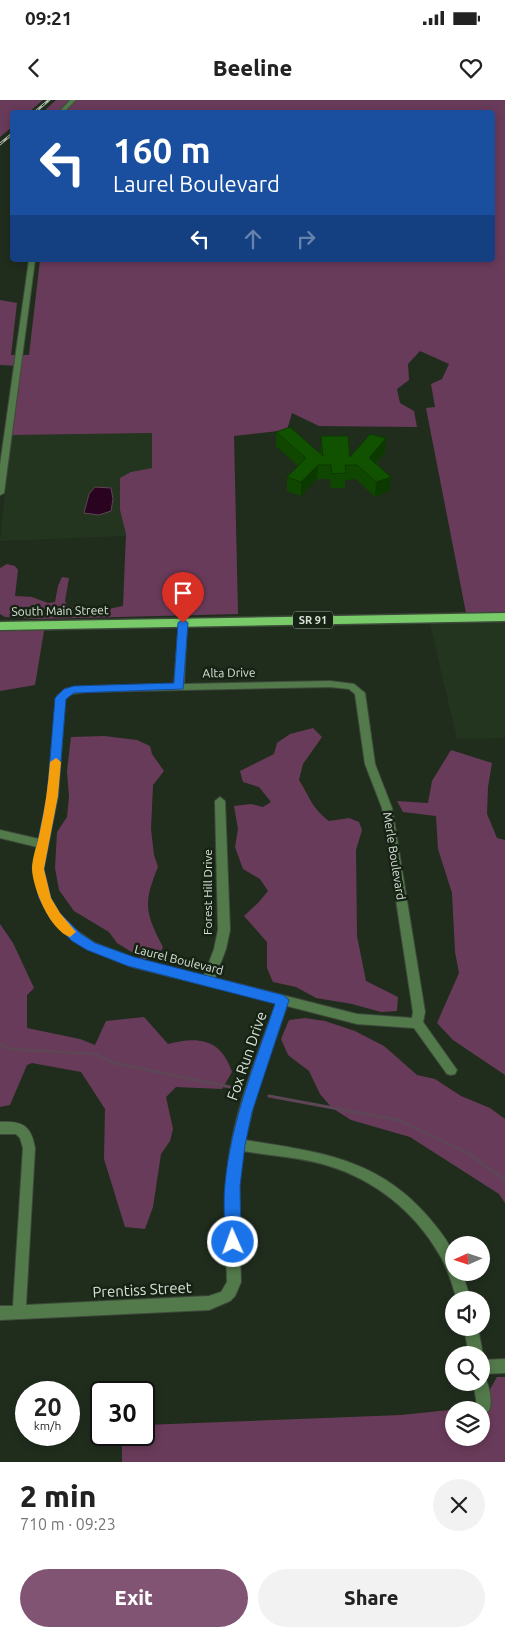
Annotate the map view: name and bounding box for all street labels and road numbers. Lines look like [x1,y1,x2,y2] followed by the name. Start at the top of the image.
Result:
[11,603,109,618] street label: South Main Street
[293,612,333,628] road number: SR 91
[202,666,256,679] street label: Alta Drive
[381,811,408,901] street label: Merle Boulevard
[201,849,214,935] street label: Forest Hill Drive
[133,942,225,977] street label: Laurel Boulevard
[223,1009,270,1103] street label: Fox Run Drive
[92,1278,192,1301] street label: Prentiss Street

